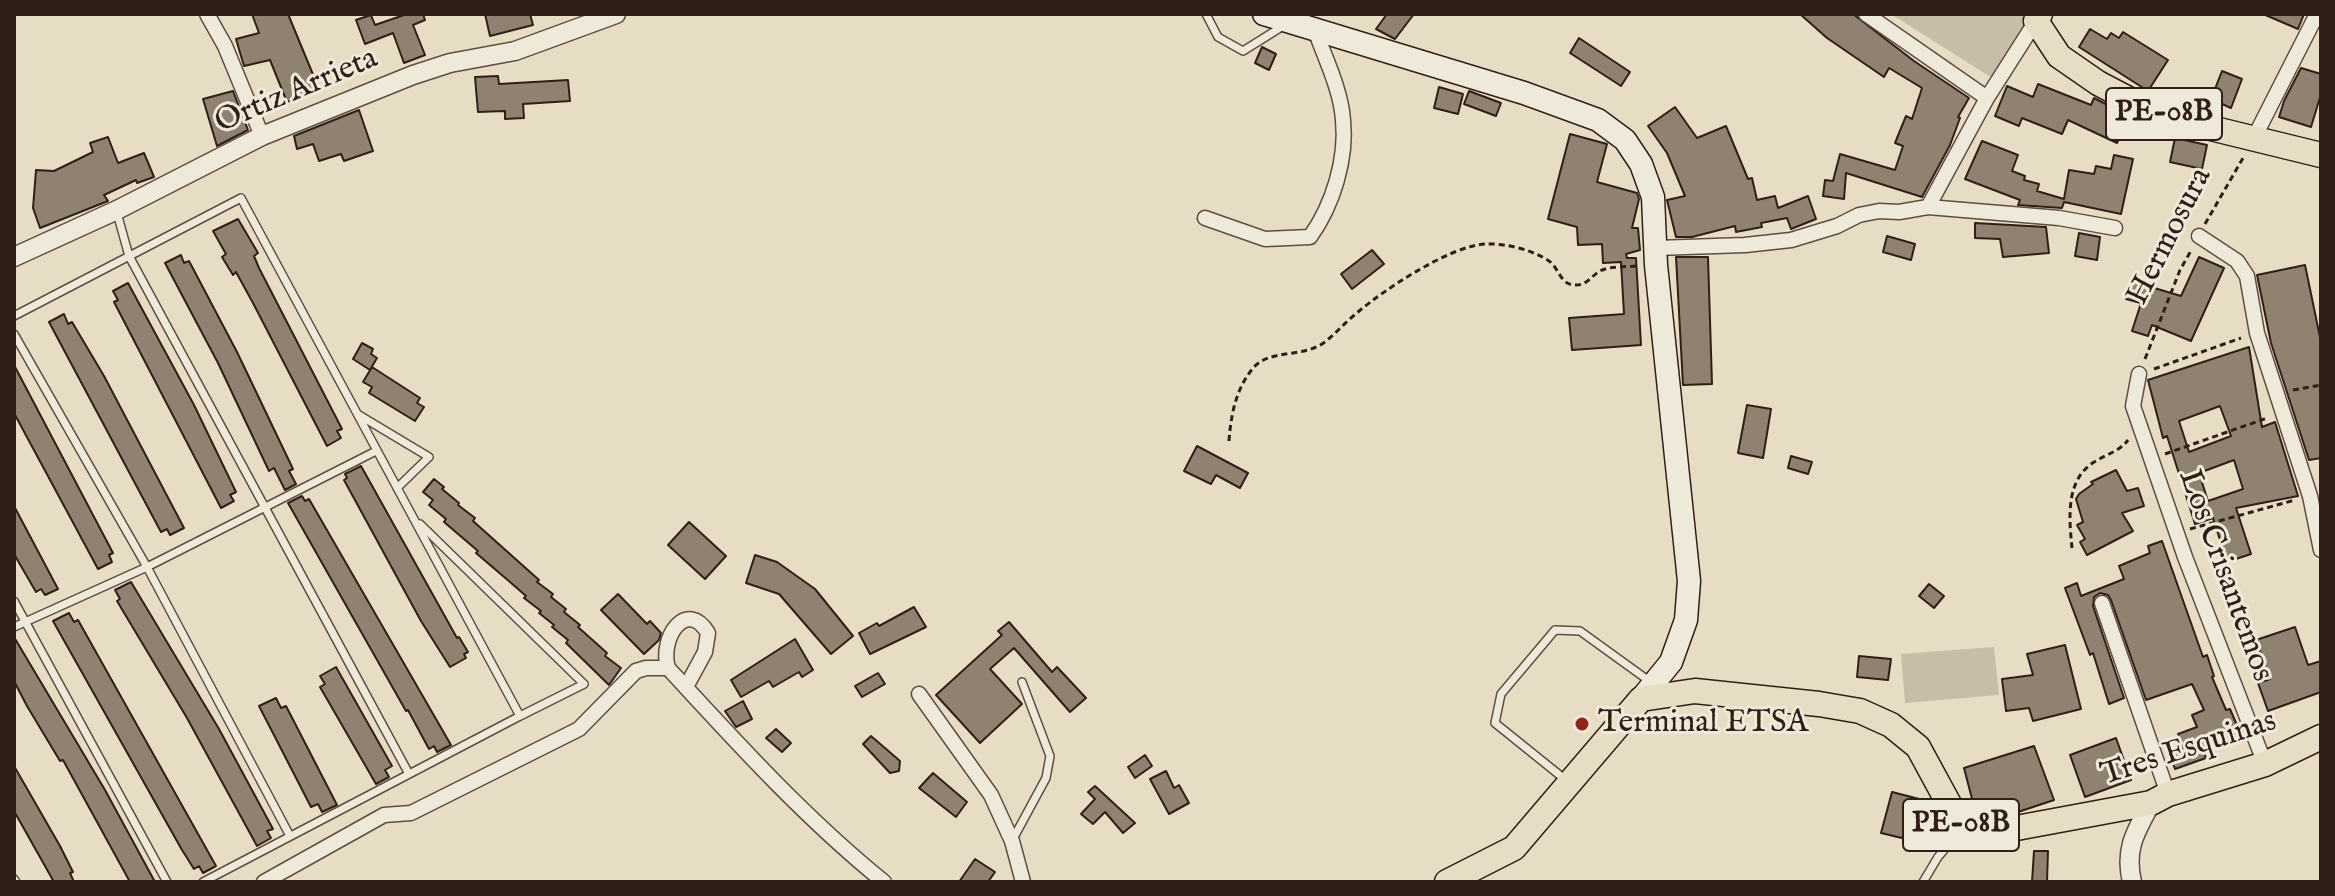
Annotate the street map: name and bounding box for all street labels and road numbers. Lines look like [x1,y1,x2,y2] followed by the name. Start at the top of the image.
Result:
[210,41,384,143] street label: Ortiz Arrieta
[2106,88,2222,140] road number: PE-08B
[2120,162,2222,312] street label: Hermosura
[2168,465,2280,687] street label: Los Crisantemos
[2096,704,2282,796] street label: Tres Esquinas
[1903,799,2019,851] road number: PE-08B

